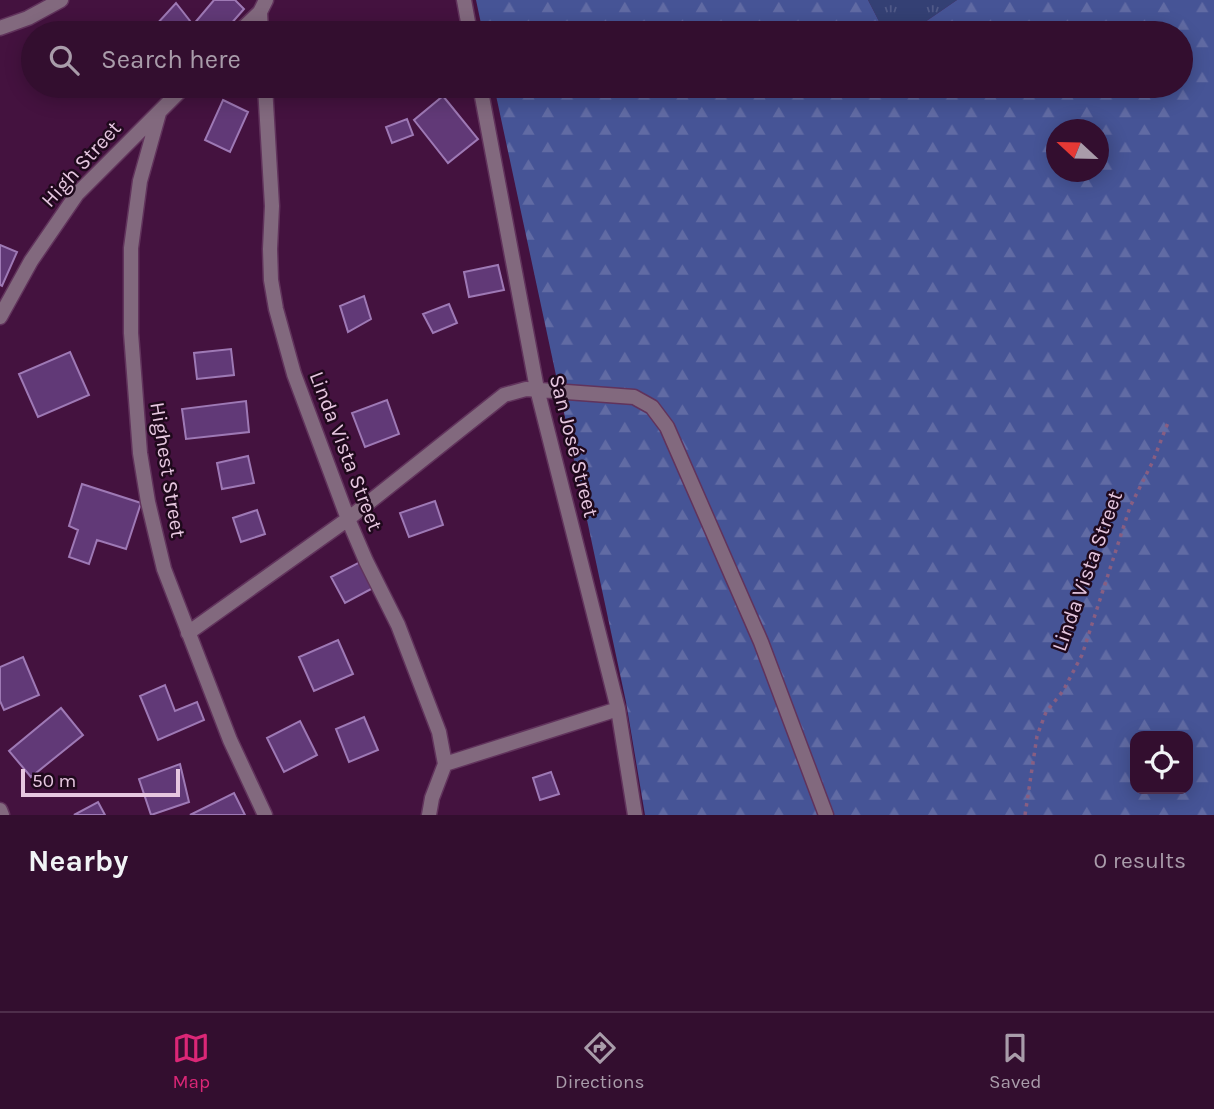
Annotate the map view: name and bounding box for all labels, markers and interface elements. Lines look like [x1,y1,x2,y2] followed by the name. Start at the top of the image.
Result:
[21,21,1193,98] search box
[45,41,83,79] icon: search
[101,44,241,75] text: Search here
[36,116,126,212] street label: High Street
[1046,119,1109,182] north arrow
[305,368,388,534] street label: Linda Vista Street
[545,372,603,520] street label: San José Street
[145,400,191,540] street label: Highest Street
[1047,487,1127,654] street label: Linda Vista Street
[1130,731,1193,794] map controls
[1130,731,1193,794] button: locate
[21,766,180,798] scale bar
[32,770,76,792] text: 50 m
[28,843,128,879] text: Nearby
[1094,847,1186,874] text: 0 results
[172,1029,210,1093] tab: Map
[555,1029,644,1093] tab: Directions
[989,1029,1042,1093] tab: Saved

